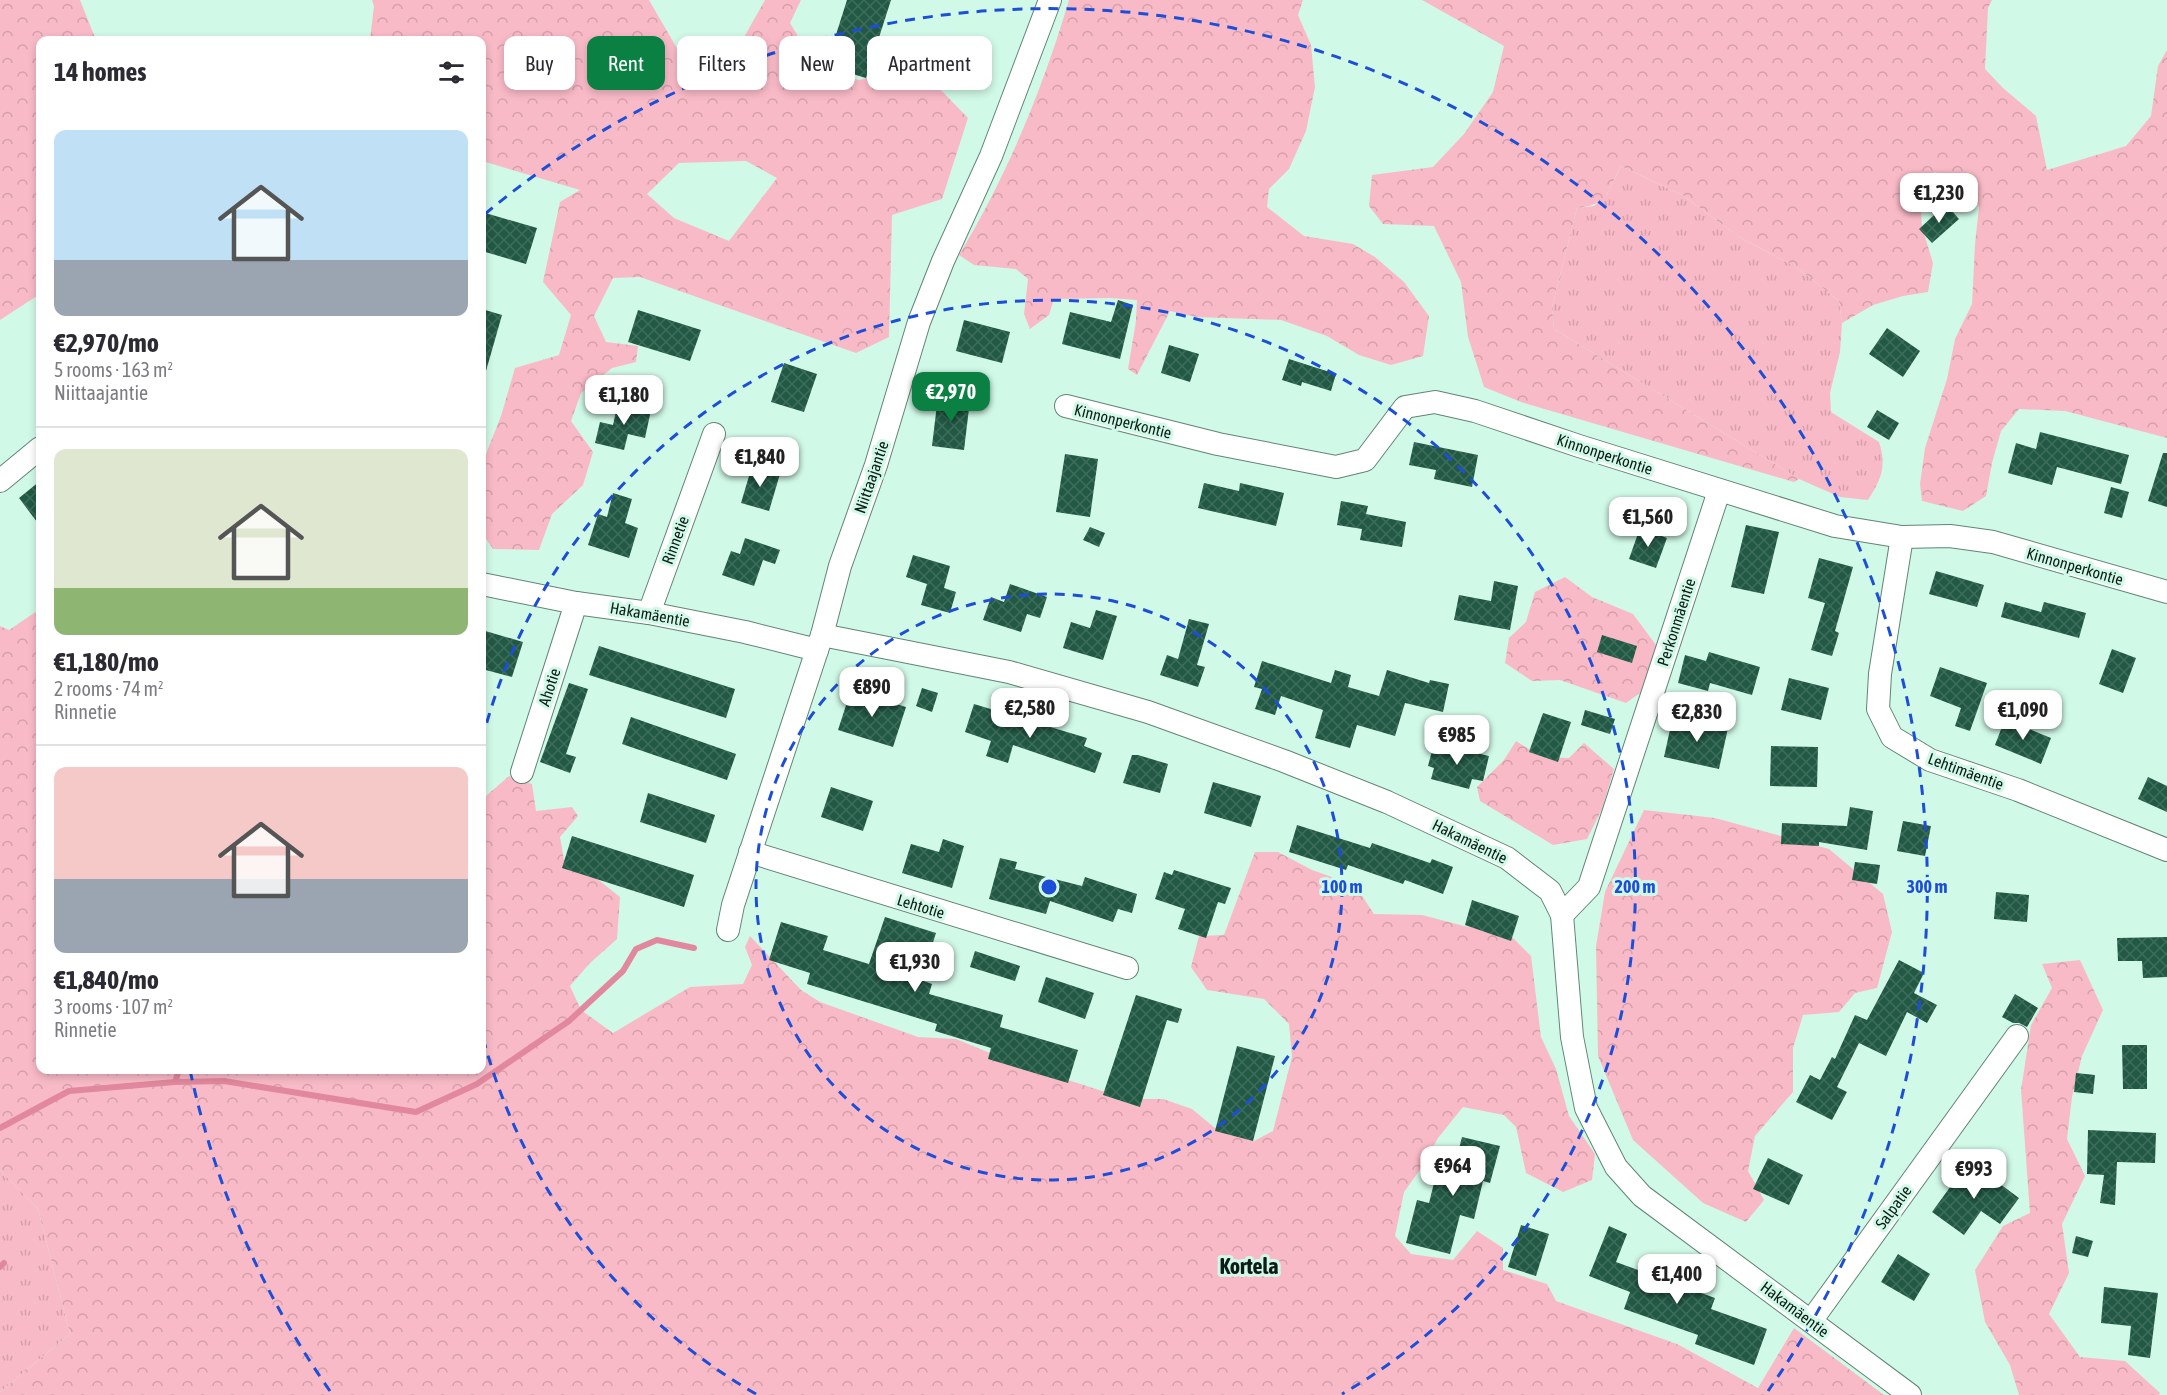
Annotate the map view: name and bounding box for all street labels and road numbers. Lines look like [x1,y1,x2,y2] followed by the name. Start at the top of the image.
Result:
[1072,400,1173,443] street label: Kinnonperkontie
[1555,430,1655,479] street label: Kinnonperkontie
[850,438,893,516] street label: Niittaajantie
[658,513,692,567] street label: Rinnetie
[2024,544,2125,589] street label: Kinnonperkontie
[1653,576,1699,668] street label: Perkonmäentie
[609,598,691,630] street label: Hakamäentie
[534,666,564,708] street label: Ahotie
[1926,749,2006,793] street label: Lehtimäentie
[1430,815,1510,867] street label: Hakamäentie
[895,890,947,922] street label: Lehtotie
[1871,1182,1915,1233] street label: Salpatie
[1757,1278,1833,1340] street label: Hakamäentie

